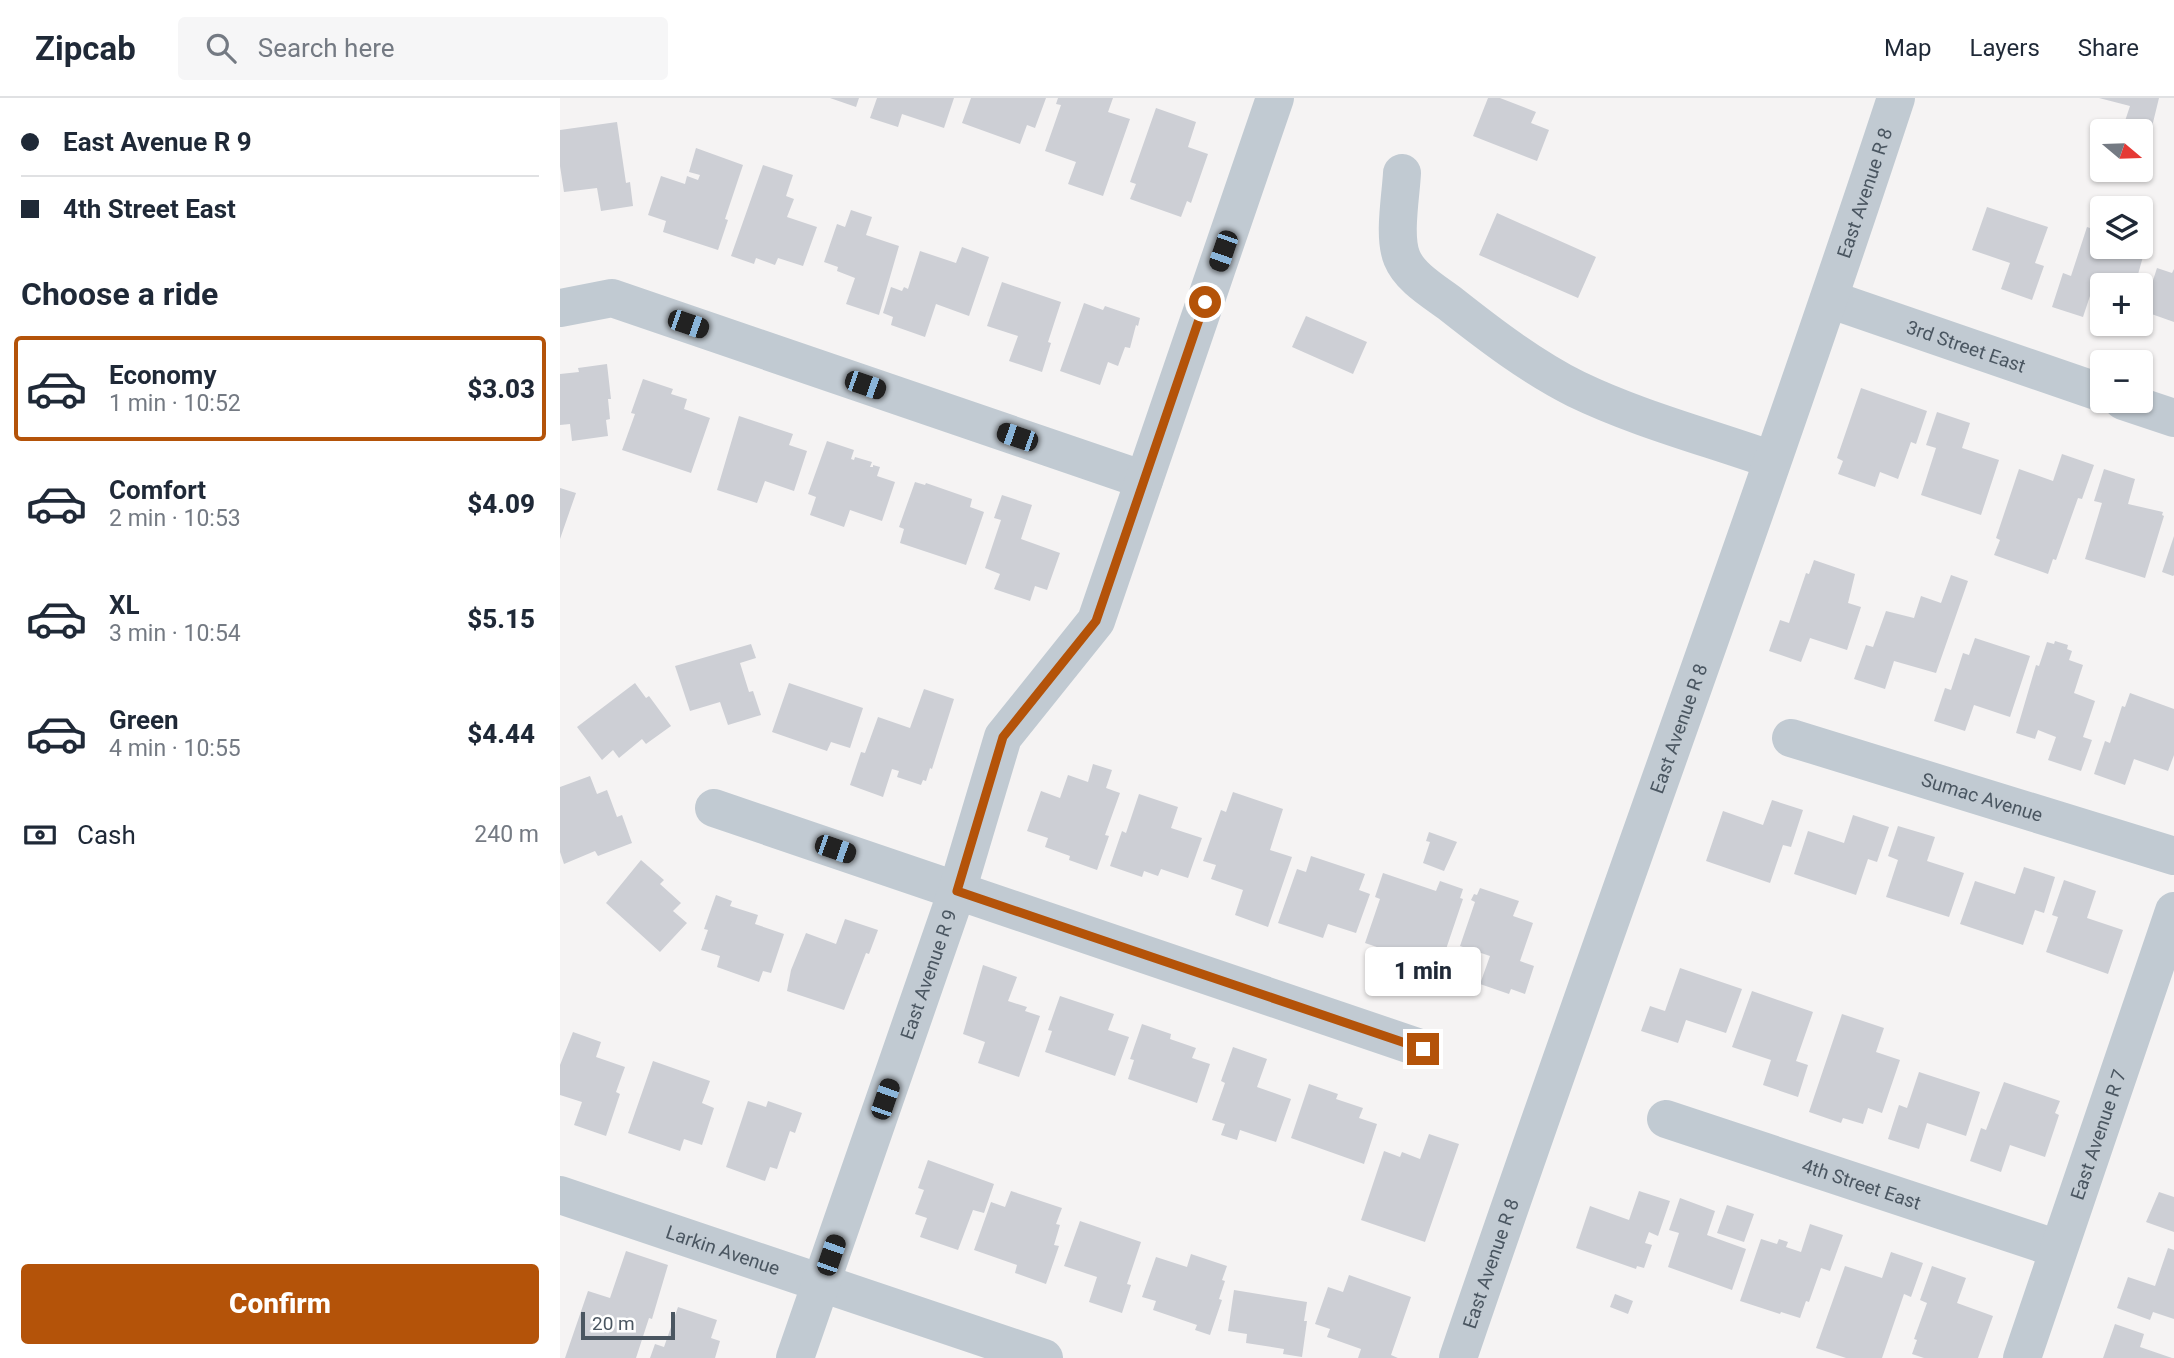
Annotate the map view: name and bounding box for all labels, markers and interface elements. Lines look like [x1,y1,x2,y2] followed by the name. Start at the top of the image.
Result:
[178,17,668,80] search box
[35,29,136,68] text: Zipcab
[202,29,240,67] icon: search
[258,33,395,63] text: Search here
[1884,34,1932,62] text: Map
[1970,34,2040,62] text: Layers
[2078,34,2139,62] text: Share
[2090,119,2152,182] north arrow
[2090,119,2153,413] map controls
[1832,125,1897,261] street label: East Avenue R 8
[63,127,252,157] text: East Avenue R 9
[63,194,236,224] text: 4th Street East
[2090,196,2153,259] button: layers
[1207,228,1240,274] car
[2090,273,2153,336] button: +
[21,275,218,313] text: Choose a ride
[1189,286,1221,318] route start
[665,307,712,341] car
[1903,316,2029,378] street label: 3rd Street East
[2090,350,2153,413] button: −
[25,357,88,420] icon: car
[109,360,216,390] text: Economy
[842,368,889,402] car
[467,374,535,404] text: $3.03
[109,390,241,417] text: 1 min · 10:52
[994,420,1041,454] car
[25,472,88,535] icon: car
[109,475,206,505] text: Comfort
[467,489,535,519] text: $4.09
[109,505,241,532] text: 2 min · 10:53
[25,587,88,650] icon: car
[109,590,140,620] text: XL
[467,604,535,634] text: $5.15
[109,620,241,647] text: 3 min · 10:54
[1645,661,1712,797] street label: East Avenue R 8
[25,702,88,765] icon: car
[109,705,179,735] text: Green
[467,719,535,749] text: $4.44
[109,735,241,762] text: 4 min · 10:55
[1919,768,2045,827] street label: Sumac Avenue
[21,816,59,854] icon: cash
[77,820,136,850] text: Cash
[474,821,539,848] text: 240 m
[812,832,859,866] car
[895,907,962,1043] street label: East Avenue R 9
[1365,948,1481,996] callout: 1 min
[1394,958,1452,985] text: 1 min
[1407,1033,1439,1065] route end
[2066,1067,2131,1203] street label: East Avenue R 7
[869,1076,902,1122] car
[1799,1154,1924,1215] street label: 4th Street East
[1458,1196,1524,1332] street label: East Avenue R 8
[663,1221,783,1280] street label: Larkin Avenue
[815,1232,848,1278] car
[21,1264,539,1344] button: Confirm
[581,1309,676,1341] scale bar
[592,1312,635,1335] text: 20 m

